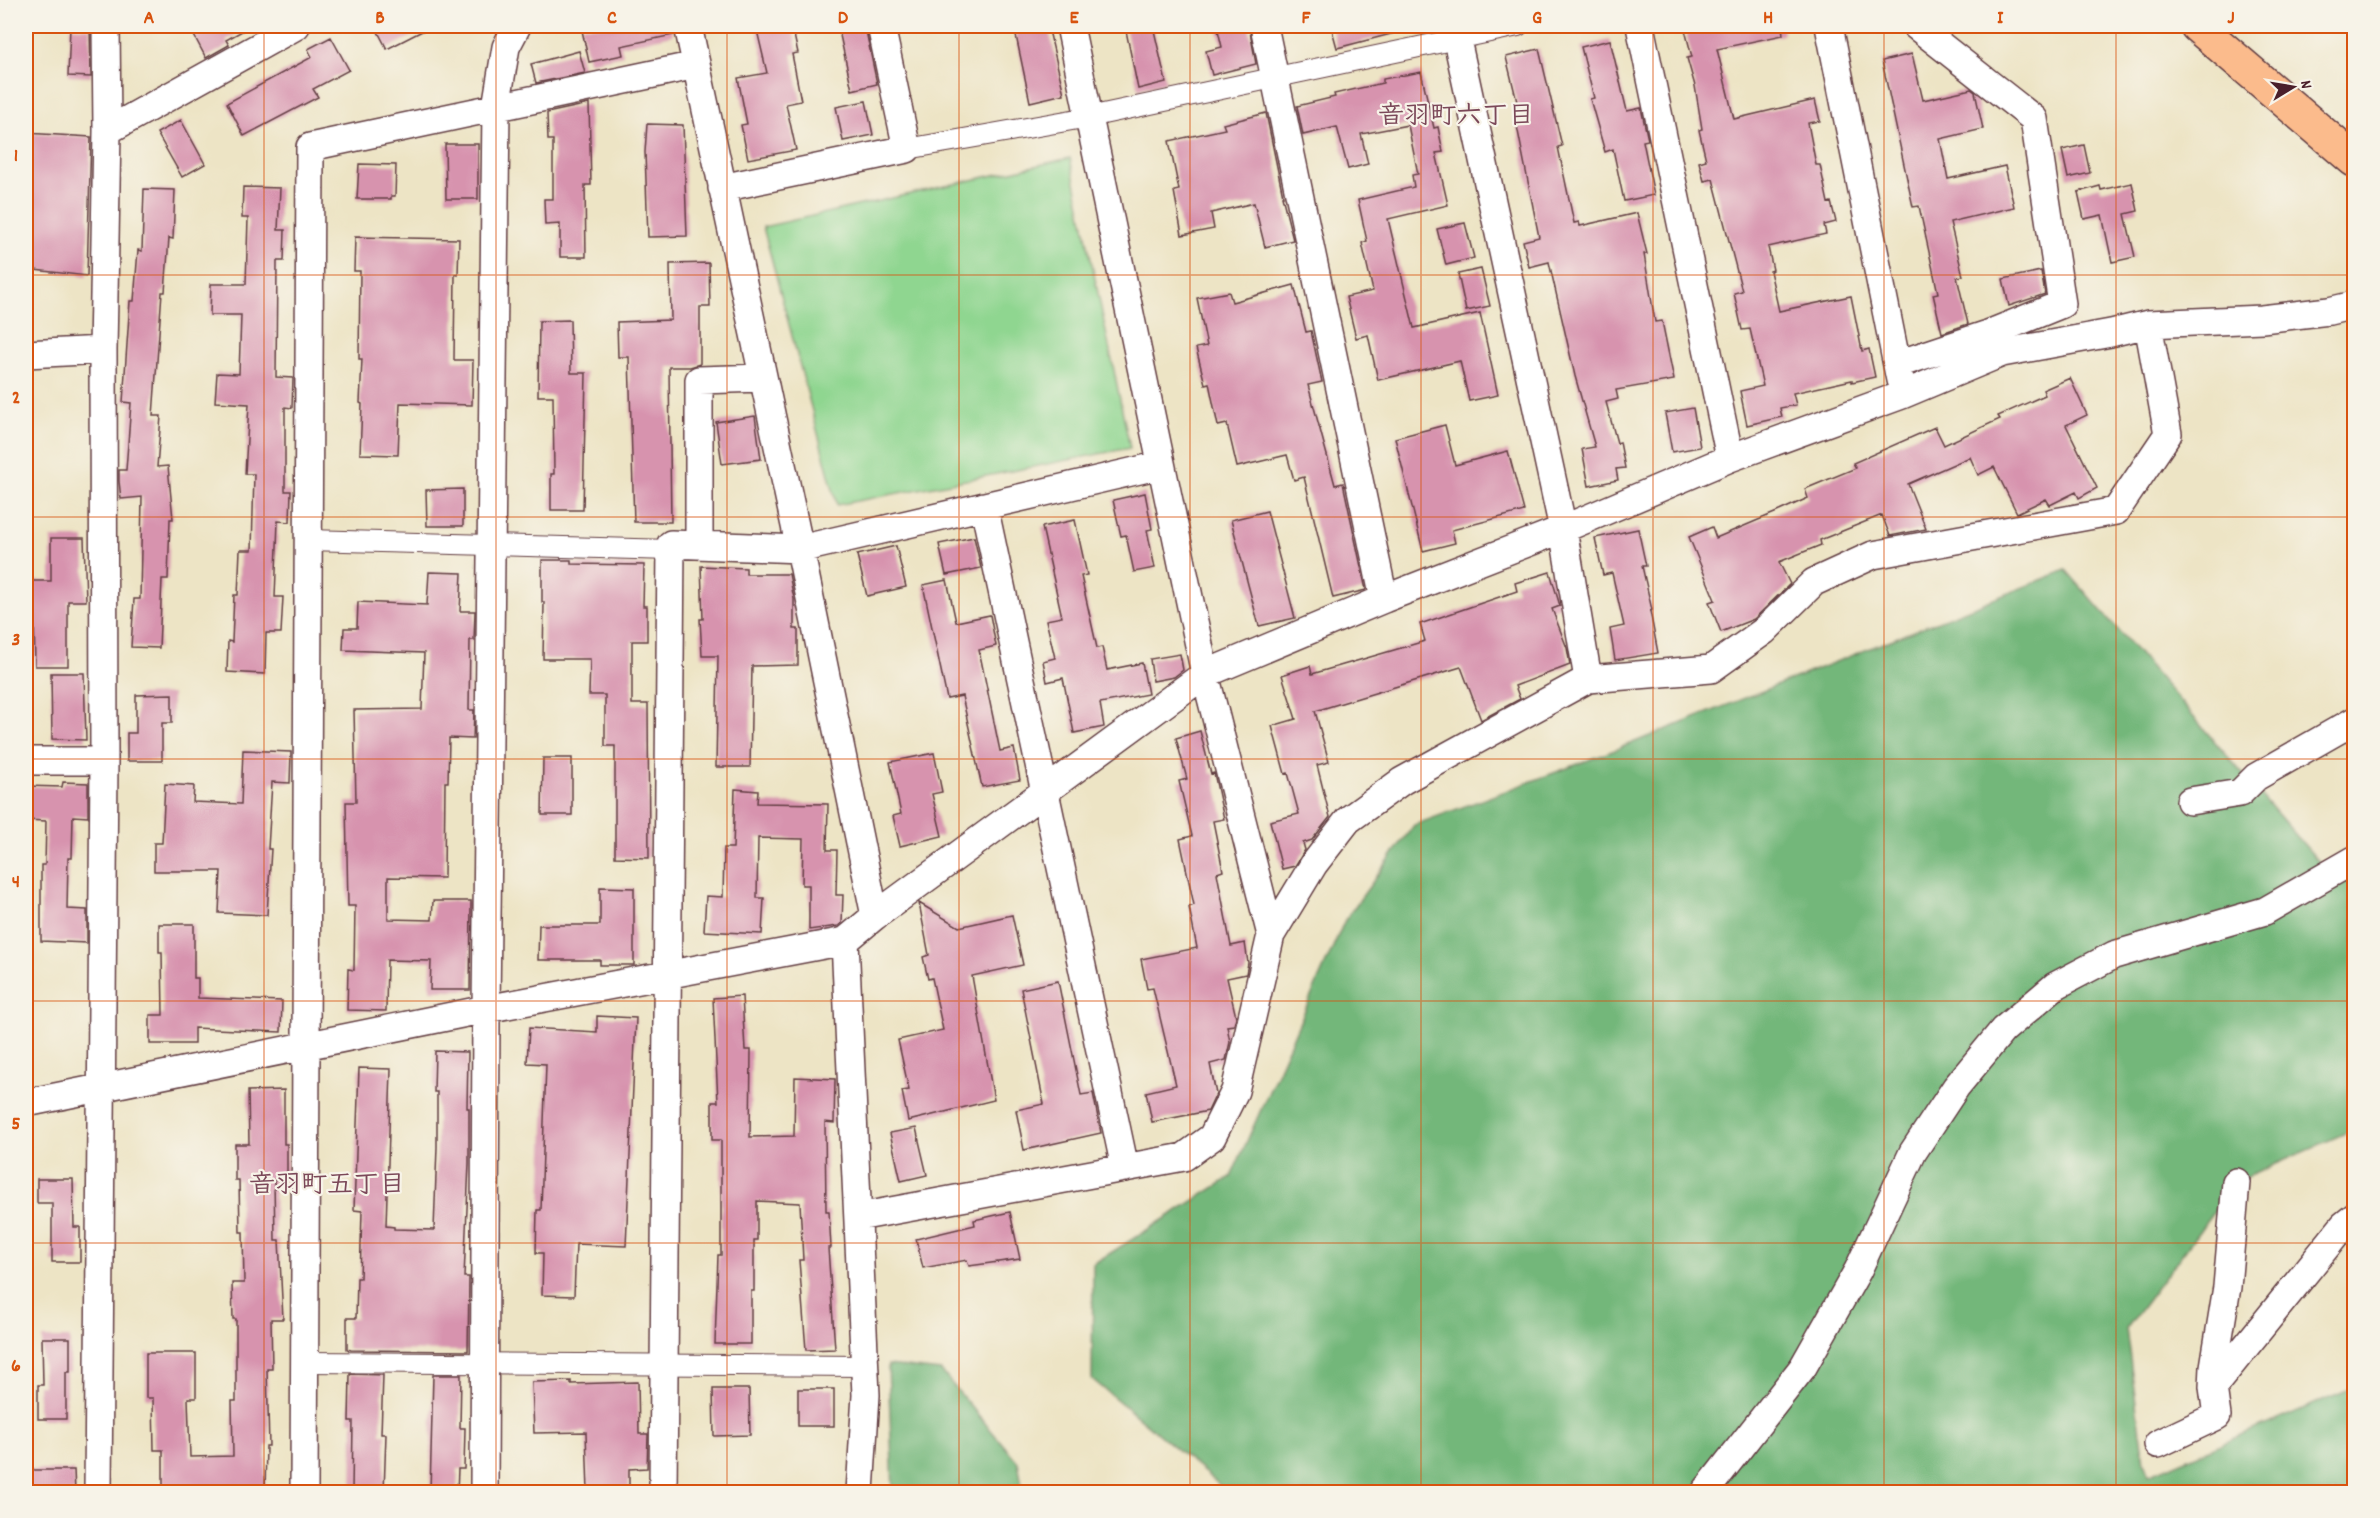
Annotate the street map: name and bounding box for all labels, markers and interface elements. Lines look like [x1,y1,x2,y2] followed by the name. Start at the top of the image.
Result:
[144,5,155,33] text: A
[375,5,385,33] text: B
[607,5,617,33] text: C
[838,5,849,33] text: D
[1069,5,1079,33] text: E
[1302,5,1312,33] text: F
[1532,5,1542,33] text: G
[1763,5,1773,33] text: H
[1997,5,2004,33] text: I
[2227,5,2235,33] text: J
[2263,57,2323,117] north arrow
[2293,79,2317,91] text: N
[1378,99,1534,136] district label: 音羽町六丁目
[14,143,18,171] text: 1
[12,385,20,413] text: 2
[12,627,20,655] text: 3
[12,869,20,897] text: 4
[11,1111,21,1139] text: 5
[249,1168,405,1205] district label: 音羽町五丁目
[11,1353,21,1381] text: 6

